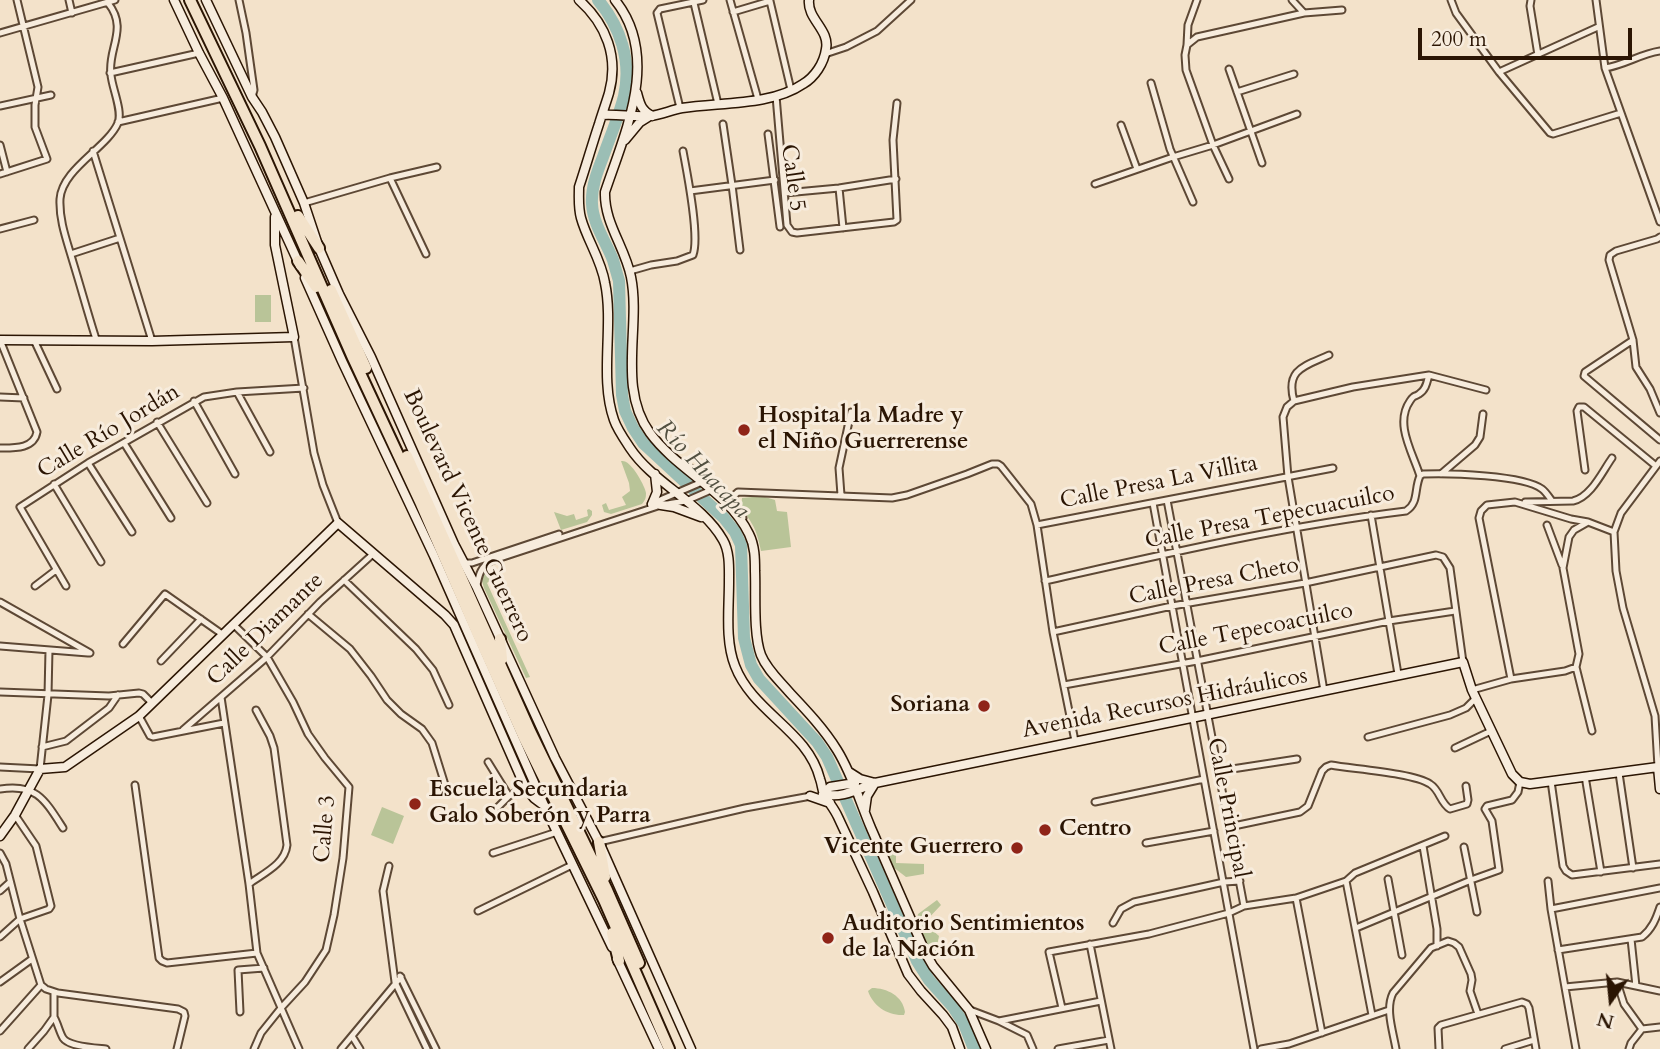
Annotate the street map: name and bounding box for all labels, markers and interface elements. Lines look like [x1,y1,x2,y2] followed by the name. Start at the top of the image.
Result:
[1422,14,1636,58] scale bar
[1431,25,1487,54] text: 200 m
[774,143,810,213] street label: Calle 5
[33,379,185,485] street label: Calle Río Jordán
[396,385,538,647] street label: Boulevard Vicente Guerrero
[758,403,968,457] place label: Hospital la Madre y el Niño Guerrerense
[649,415,755,525] water label: Río Huacapa
[736,422,752,438] marker: Hospital la Madre y el Niño Guerrerense
[1058,450,1260,516] street label: Calle Presa La Villita
[1143,480,1397,556] street label: Calle Presa Tepecuacuilco
[1127,552,1301,612] street label: Calle Presa Cheto
[202,568,330,692] street label: Calle Diamante
[1157,598,1355,662] street label: Calle Tepecoacuilco
[1020,663,1310,745] street label: Avenida Recursos Hidráulicos
[890,692,970,720] place label: Soriana
[976,698,992,714] marker: Soriana
[1200,735,1254,881] street label: Calle Principal
[429,777,651,831] place label: Escuela Secundaria Galo Soberón y Parra
[309,794,343,864] street label: Calle 3
[407,796,423,812] marker: Escuela Secundaria Galo Soberón y Parra
[1059,816,1132,844] place label: Centro
[1037,822,1053,838] marker: Centro
[824,834,1003,862] place label: Vicente Guerrero
[1009,840,1025,856] marker: Vicente Guerrero
[842,911,1085,965] place label: Auditorio Sentimientos de la Nación
[820,930,836,946] marker: Auditorio Sentimientos de la Nación
[1576,965,1646,1035] north arrow
[1594,1006,1617,1035] text: N

